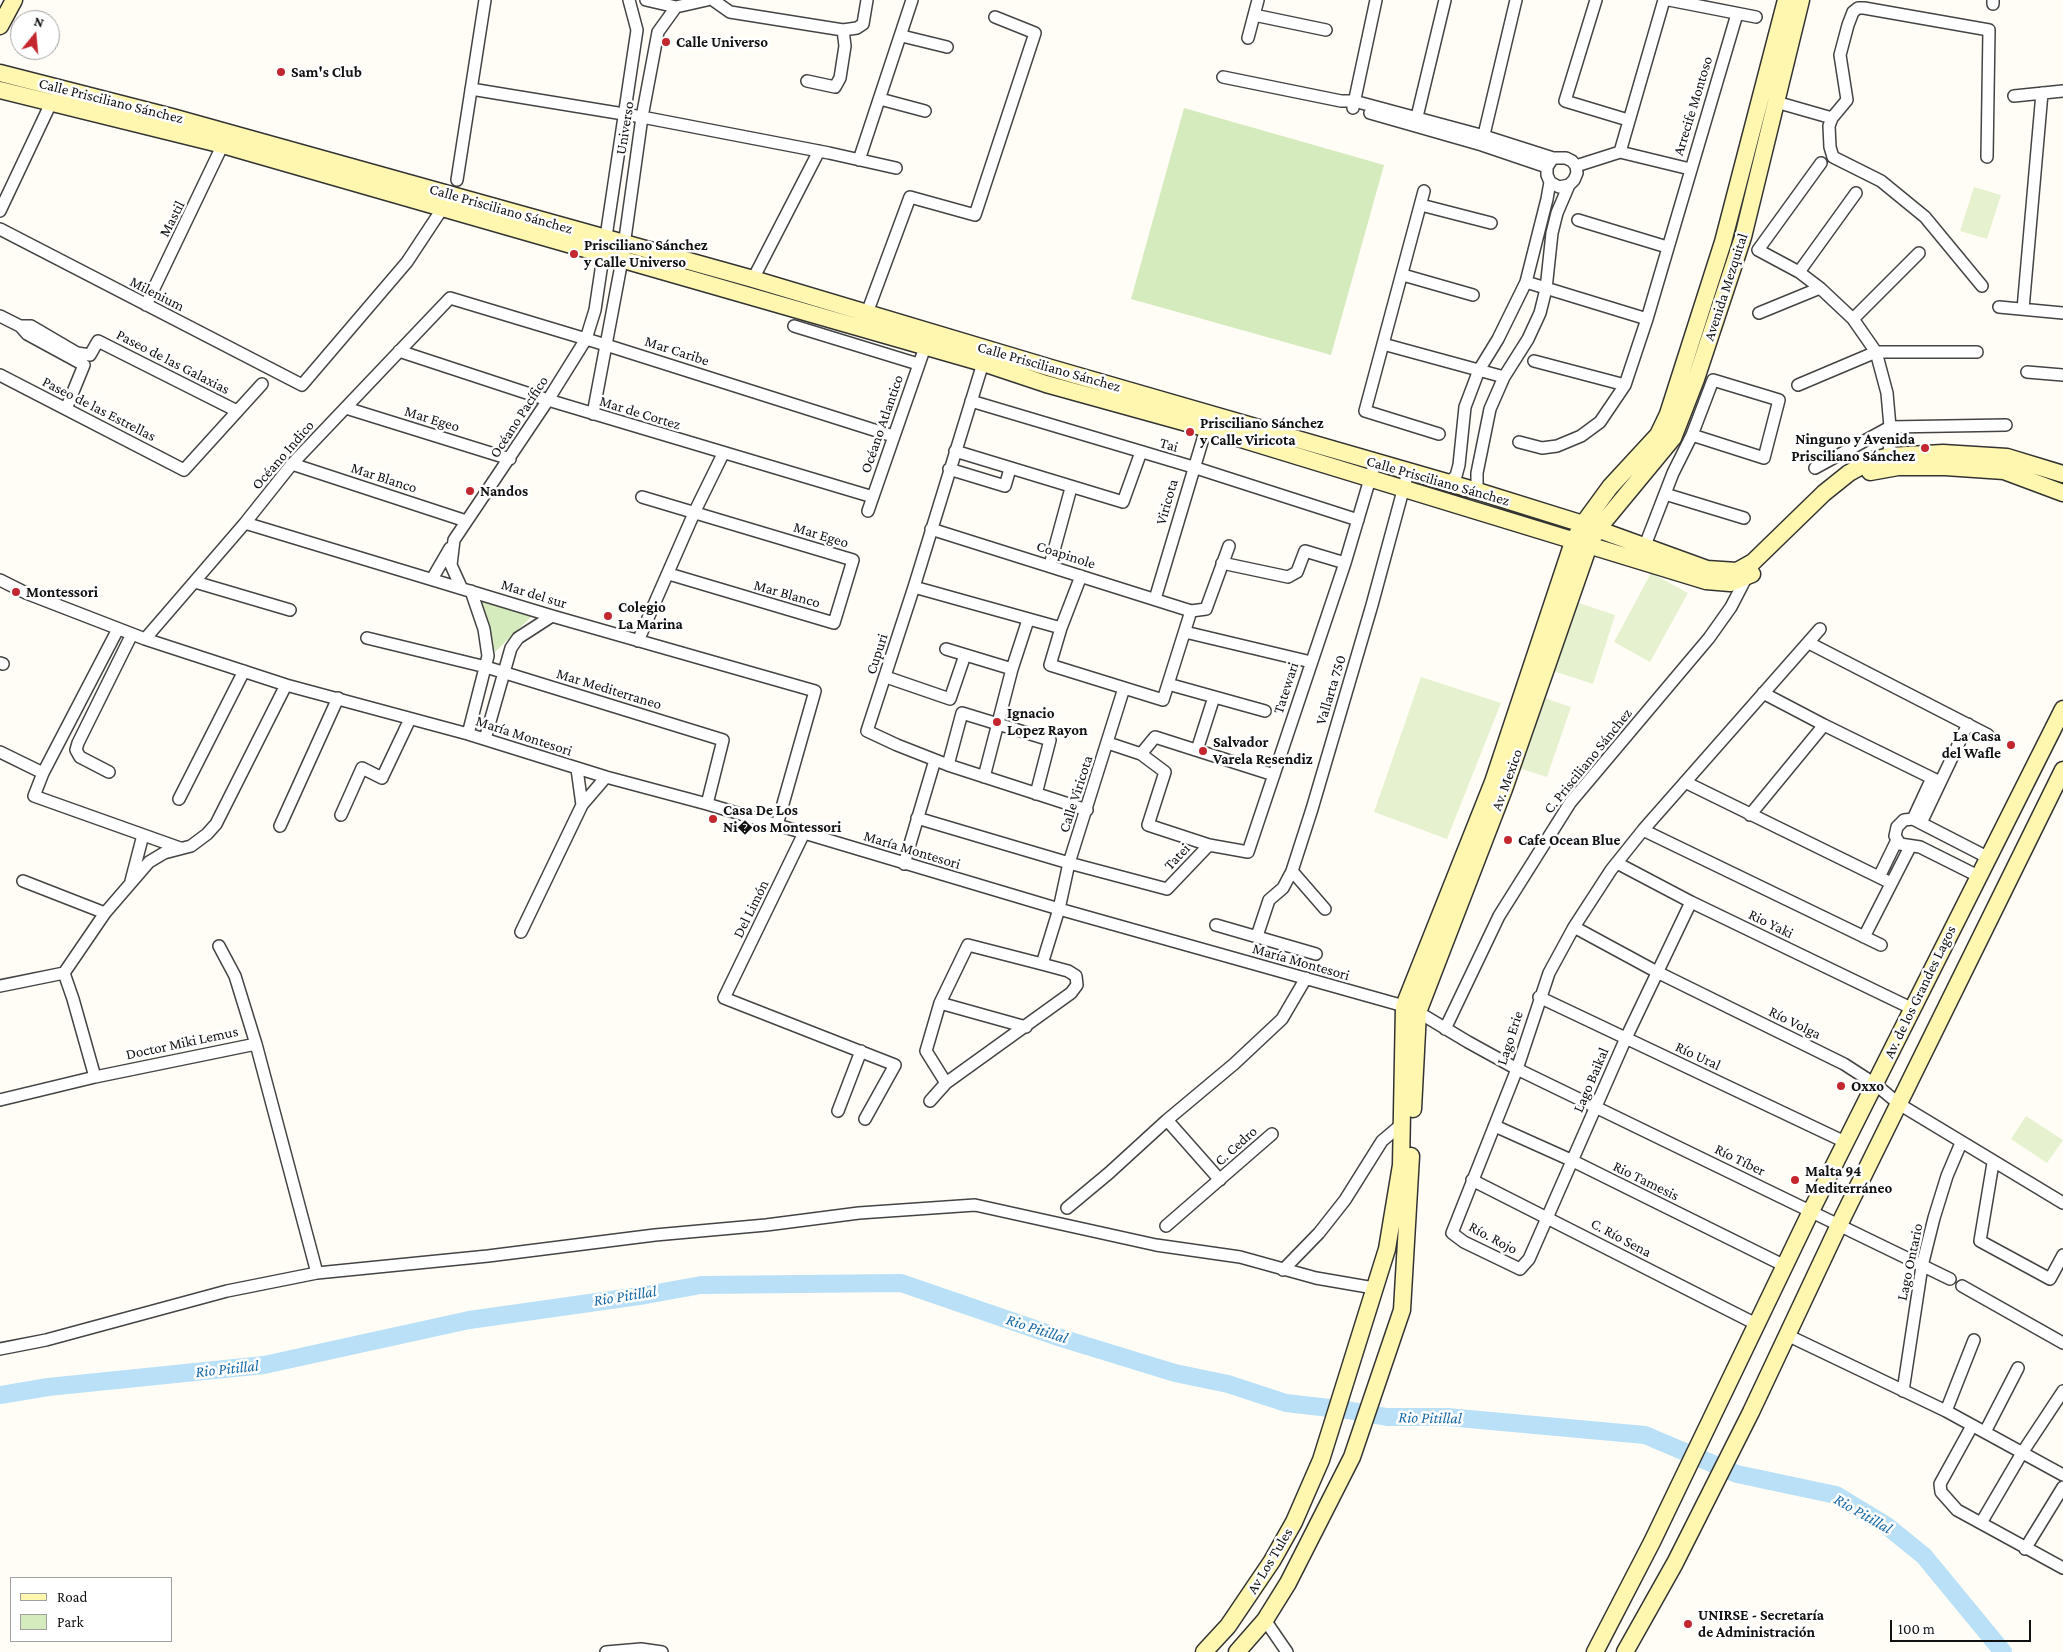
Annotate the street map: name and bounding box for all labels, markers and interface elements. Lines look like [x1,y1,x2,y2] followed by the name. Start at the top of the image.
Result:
[10,10,60,60] north arrow
[32,13,46,31] text: N
[676,33,768,51] place label: Calle Universo
[660,36,672,48] marker: Calle Universo
[1669,54,1717,158] street label: Arrecife Montoso
[291,63,362,81] place label: Sam's Club
[275,66,287,78] marker: Sam's Club
[37,74,185,128] street label: Calle Prisciliano Sánchez
[612,100,638,156] street label: Universo
[427,180,575,238] street label: Calle Prisciliano Sánchez
[155,198,189,240] street label: Mastil
[1700,231,1752,343] street label: Avenida Mezquital
[584,236,708,271] place label: Prisciliano Sánchez y Calle Universo
[568,248,580,260] marker: Prisciliano Sánchez y Calle Universo
[127,273,187,315] street label: Milenium
[113,326,233,398] street label: Paseo de las Galaxias
[642,332,712,370] street label: Mar Caribe
[975,338,1123,396] street label: Calle Prisciliano Sánchez
[857,372,907,476] street label: Océano Atlantico
[39,373,159,445] street label: Paseo de las Estrellas
[486,373,552,461] street label: Océano Pacífico
[597,392,683,434] street label: Mar de Cortez
[402,402,462,436] street label: Mar Egeo
[1200,414,1324,449] place label: Prisciliano Sánchez y Calle Viricota
[248,417,318,493] street label: Océano Indico
[1184,426,1196,438] marker: Prisciliano Sánchez y Calle Viricota
[1791,430,1915,465] place label: Ninguno y Avenida Prisciliano Sánchez
[1158,434,1180,456] street label: Tai
[1919,442,1931,454] marker: Ninguno y Avenida Prisciliano Sánchez
[1364,452,1512,510] street label: Calle Prisciliano Sánchez
[349,459,419,497] street label: Mar Blanco
[1152,477,1182,527] street label: Viricota
[480,482,528,500] place label: Nandos
[464,485,476,497] marker: Nandos
[791,518,851,552] street label: Mar Egeo
[1034,537,1098,573] street label: Coapinole
[499,575,569,613] street label: Mar del sur
[752,576,822,612] street label: Mar Blanco
[26,583,98,601] place label: Montessori
[10,586,22,598] marker: Montessori
[618,598,683,633] place label: Colegio La Marina
[602,610,614,622] marker: Colegio La Marina
[862,631,892,677] street label: Cupuri
[1312,653,1350,727] street label: Vallarta 750
[1269,660,1303,716] street label: Tatewari
[554,664,664,714] street label: Mar Mediterraneo
[1007,704,1088,739] place label: Ignacio Lopez Rayon
[1540,705,1636,817] street label: C. Prisciliano Sánchez
[473,712,575,760] street label: María Montesori
[991,716,1003,728] marker: Ignacio Lopez Rayon
[1942,727,2001,762] place label: La Casa del Wafle
[1213,733,1313,768] place label: Salvador Varela Resendiz
[2005,739,2017,751] marker: La Casa del Wafle
[1197,745,1209,757] marker: Salvador Varela Resendiz
[1488,747,1526,813] street label: Av. Mexico
[1055,753,1097,835] street label: Calle Viricota
[723,801,841,836] place label: Casa De Los Ni�os Montessori
[707,813,719,825] marker: Casa De Los Ni�os Montessori
[861,827,963,873] street label: María Montesori
[1518,831,1620,849] place label: Cafe Ocean Blue
[1502,834,1514,846] marker: Cafe Ocean Blue
[1160,840,1194,874] street label: Tatei
[729,877,773,941] street label: Del Limón
[1746,905,1796,943] street label: Rio Yaki
[1880,922,1960,1062] street label: Av. de los Grandes Lagos
[1250,940,1352,984] street label: María Montesori
[1766,1003,1824,1043] street label: Río Volga
[1493,1009,1527,1067] street label: Lago Erie
[124,1022,240,1064] street label: Doctor Miki Lemus
[1672,1038,1724,1074] street label: Río Ural
[1569,1045,1613,1115] street label: Lago Baikal
[1851,1077,1884,1095] place label: Oxxo
[1835,1080,1847,1092] marker: Oxxo
[1211,1122,1261,1170] street label: C. Cedro
[1712,1140,1768,1180] street label: Río Tíber
[1610,1157,1682,1205] street label: Rio Tamesis
[1805,1162,1892,1197] place label: Malta 94 Mediterráneo
[1789,1174,1801,1186] marker: Malta 94 Mediterráneo
[1588,1215,1654,1261] street label: C. Río Sena
[1466,1218,1520,1258] street label: Río. Rojo
[1893,1222,1927,1302] street label: Lago Ontario
[592,1282,658,1310] water label: Rio Pitillal
[1004,1310,1070,1348] water label: Rio Pitillal
[194,1356,260,1382] water label: Rio Pitillal
[1398,1408,1462,1428] water label: Rio Pitillal
[1831,1490,1895,1538] water label: Rio Pitillal
[1243,1525,1297,1597] street label: Av Los Tules
[10,1577,172,1642] legend
[57,1589,87,1605] text: Road
[1698,1606,1824,1641] place label: UNIRSE - Secretaría de Administración
[1893,1610,2034,1642] scale bar
[57,1614,84,1630] text: Park
[1682,1618,1694,1630] marker: UNIRSE - Secretaría de Administración
[1898,1621,1935,1637] text: 100 m

